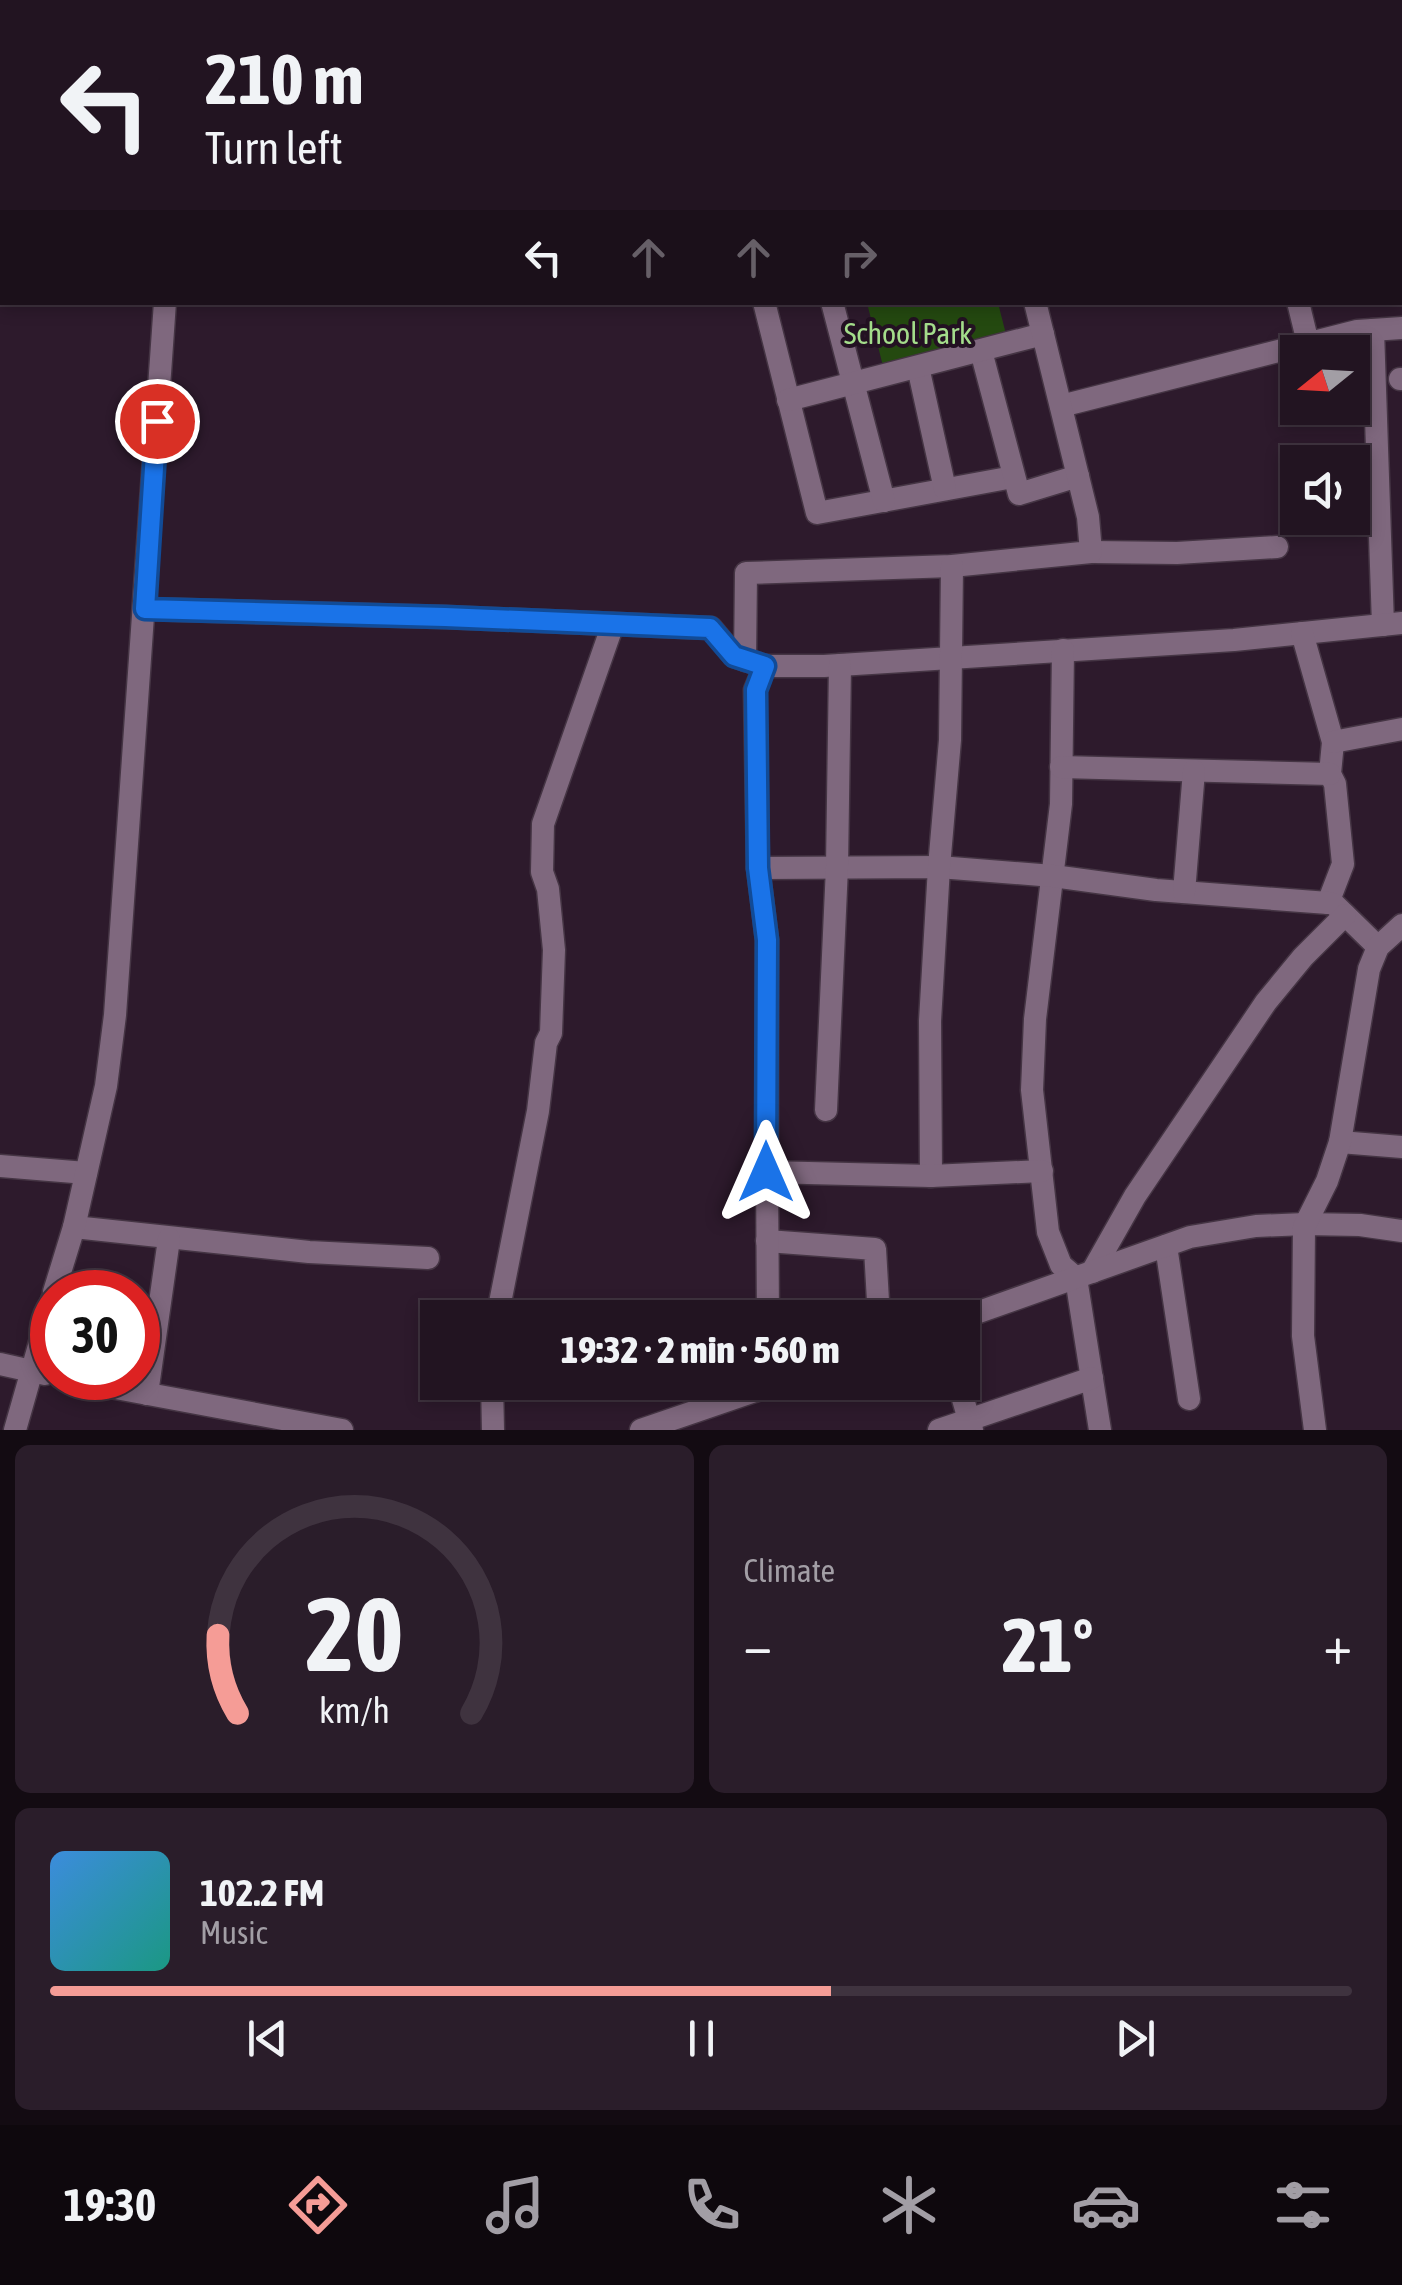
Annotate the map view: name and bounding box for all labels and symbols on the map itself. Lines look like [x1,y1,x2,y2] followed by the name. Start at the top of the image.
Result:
[844,316,972,350] park label: School Park
[1280,335,1370,425] north arrow
[115,379,200,464] pin
[714,1120,818,1224] position arrow
[30,1270,160,1400] speed limit sign: 30

